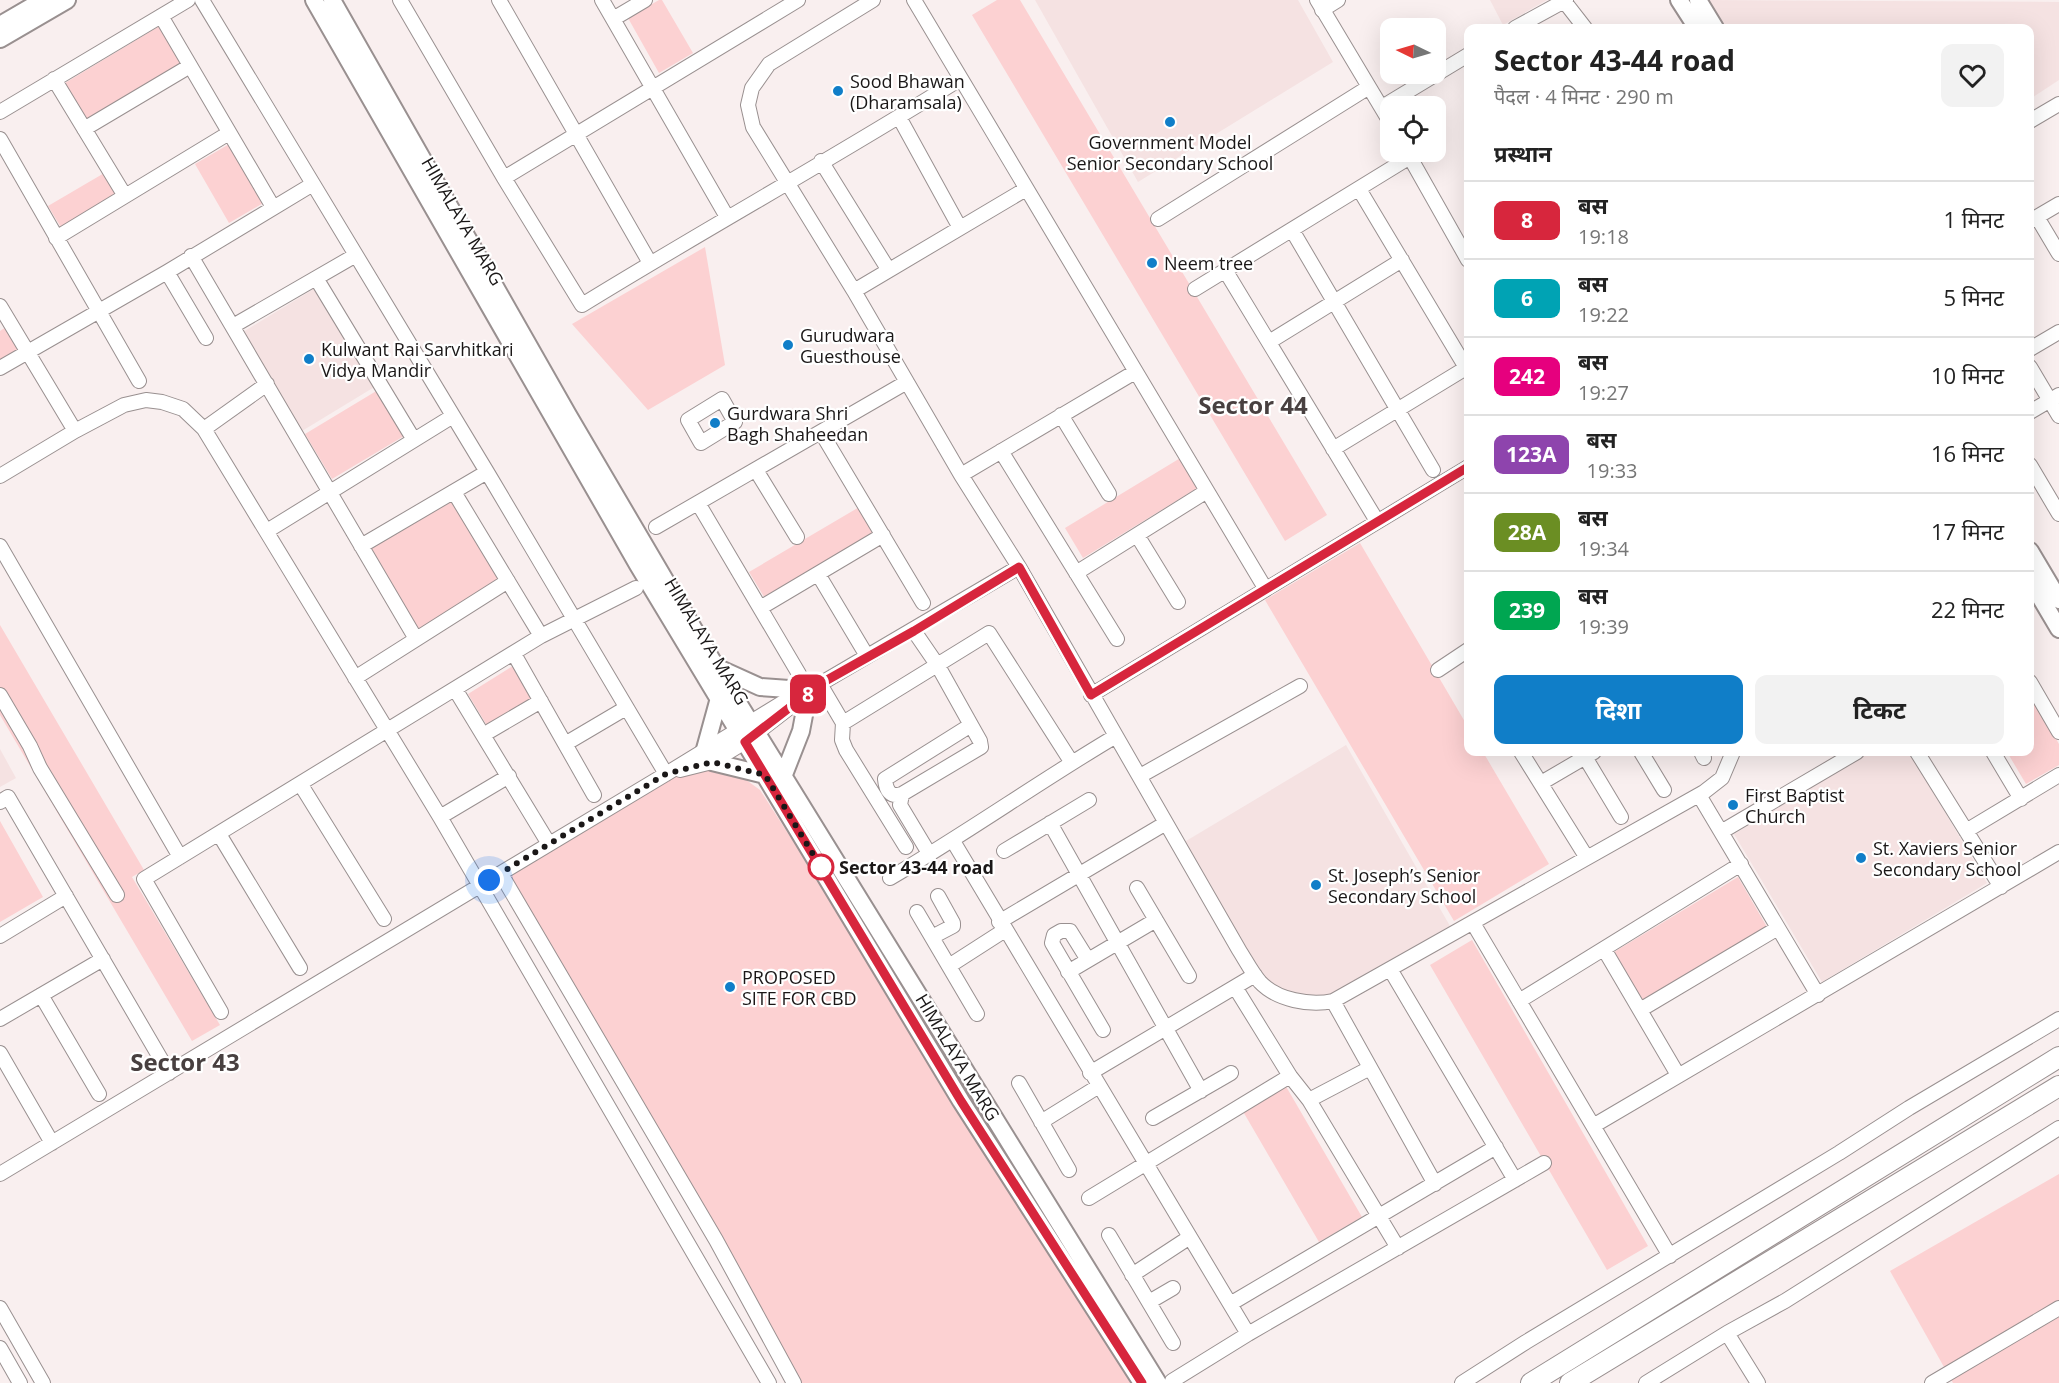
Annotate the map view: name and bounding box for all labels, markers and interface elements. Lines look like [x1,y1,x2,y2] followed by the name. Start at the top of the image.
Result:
[1380,18,1446,84] north arrow
[1380,18,1446,162] map controls
[1494,41,1735,79] text: Sector 43-44 road
[1941,44,2004,107] button: heart
[850,69,965,114] place label: Sood Bhawan (Dharamsala)
[1494,83,1674,110] text: पैदल · 4 मिनट · 290 m
[831,84,845,98] marker: Sood Bhawan (Dharamsala)
[1380,96,1446,162] button: locate
[1163,115,1177,129] marker: Government Model Senior Secondary School
[1067,130,1273,175] place label: Government Model Senior Secondary School
[1494,138,1552,168] text: प्रस्थान
[416,152,510,290] street label: HIMALAYA MARG
[1578,190,1608,220] text: बस
[1944,204,2004,234] text: 1 मिनट
[1521,206,1533,234] text: 8
[1578,223,1629,250] text: 19:18
[1164,251,1253,275] place label: Neem tree
[1145,256,1159,270] marker: Neem tree
[1578,268,1608,298] text: बस
[1944,282,2004,312] text: 5 मिनट
[1521,284,1533,312] text: 6
[1578,301,1629,328] text: 19:22
[800,323,901,368] place label: Gurudwara Guesthouse
[321,337,514,382] place label: Kulwant Rai Sarvhitkari Vidya Mandir
[781,338,795,352] marker: Gurudwara Guesthouse
[1578,346,1608,376] text: बस
[302,352,316,366] marker: Kulwant Rai Sarvhitkari Vidya Mandir
[1931,360,2004,390] text: 10 मिनट
[1509,362,1545,390] text: 242
[1578,379,1629,406] text: 19:27
[1198,388,1308,421] district label: Sector 44
[727,401,868,446] place label: Gurdwara Shri Bagh Shaheedan
[708,416,722,430] marker: Gurdwara Shri Bagh Shaheedan
[1587,424,1616,454] text: बस
[1931,438,2004,468] text: 16 मिनट
[1506,440,1557,468] text: 123A
[1587,457,1638,484] text: 19:33
[1578,502,1608,532] text: बस
[1931,516,2004,546] text: 17 मिनट
[1508,518,1546,546] text: 28A
[1578,535,1629,562] text: 19:34
[659,573,755,709] street label: HIMALAYA MARG
[1578,580,1608,610] text: बस
[1931,594,2004,624] text: 22 मिनट
[1509,596,1545,624] text: 239
[1578,613,1629,640] text: 19:39
[788,674,828,714] line badge: 8
[1494,675,1743,744] button: दिशा
[1755,675,2004,744] button: टिकट
[802,680,814,708] text: 8
[1745,783,1844,828] place label: First Baptist Church
[1726,798,1740,812] marker: First Baptist Church
[1873,836,2021,881] place label: St. Xaviers Senior Secondary School
[1854,851,1868,865] marker: St. Xaviers Senior Secondary School
[808,854,834,880] marker: Sector 43-44 road
[839,855,994,879] place label: Sector 43-44 road
[1328,863,1481,908] place label: St. Joseph’s Senior Secondary School
[474,865,504,895] your location
[1309,878,1323,892] marker: St. Joseph’s Senior Secondary School
[742,965,857,1010] place label: PROPOSED SITE FOR CBD
[723,980,737,994] marker: PROPOSED SITE FOR CBD
[910,989,1006,1125] street label: HIMALAYA MARG
[130,1045,240,1078] district label: Sector 43

